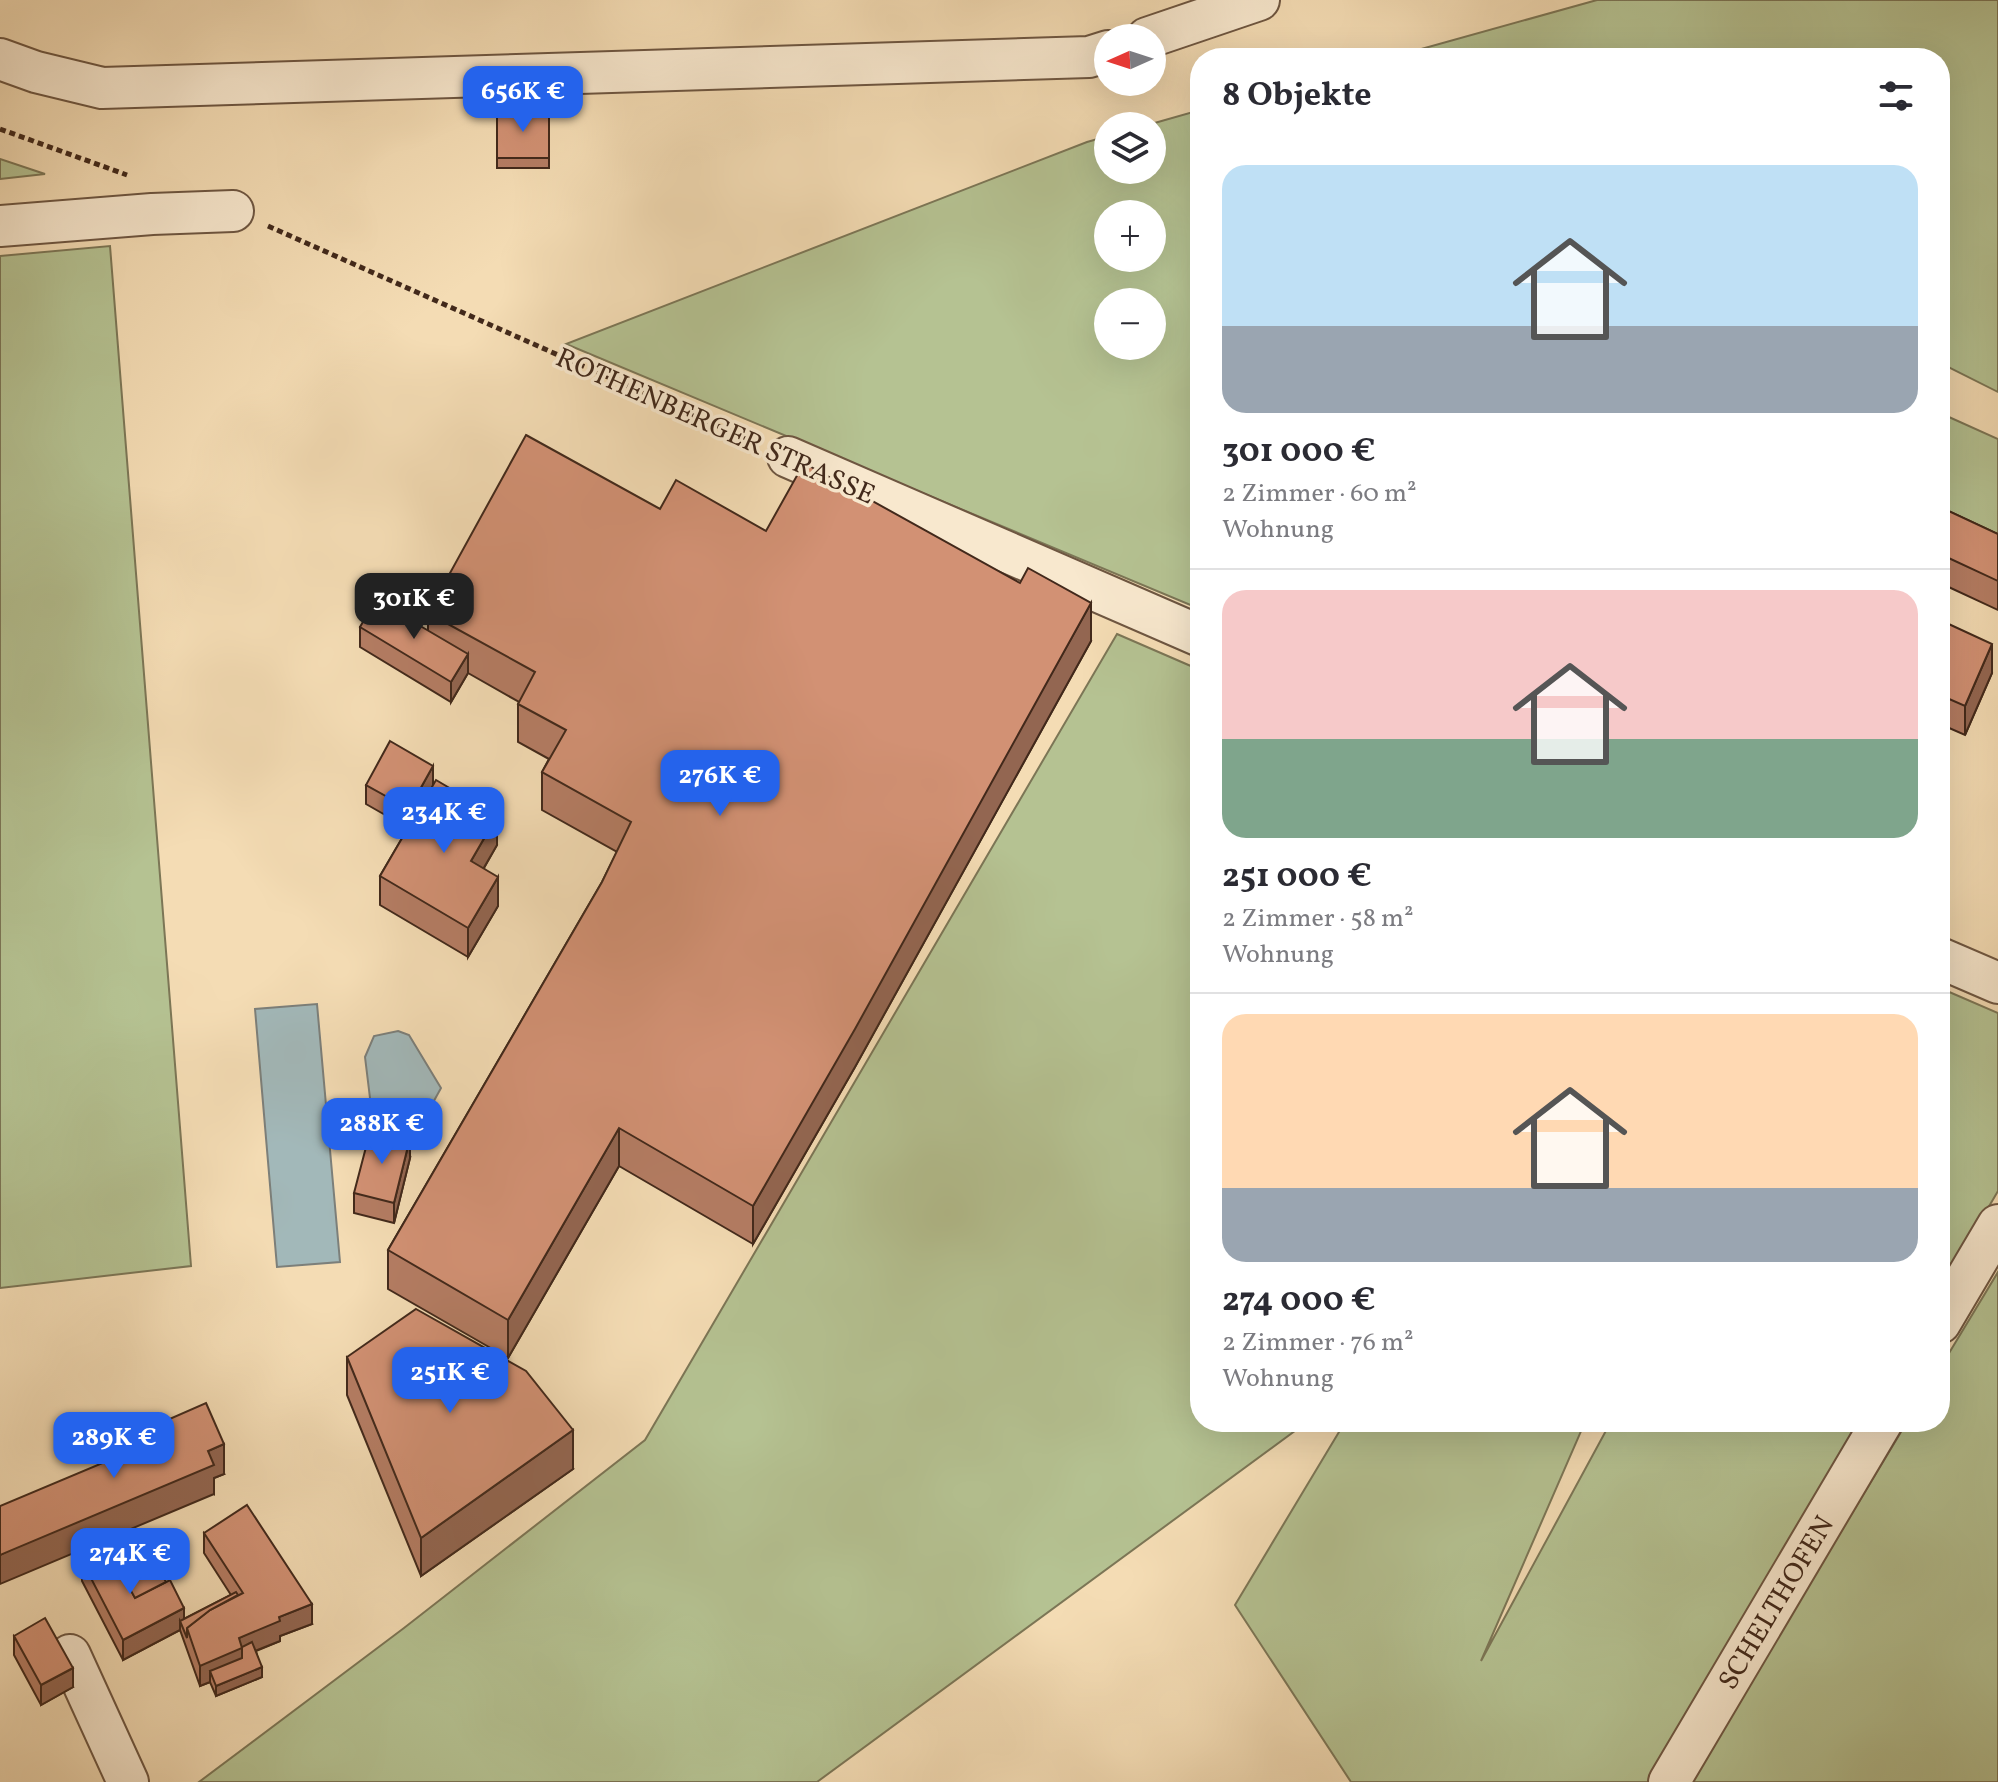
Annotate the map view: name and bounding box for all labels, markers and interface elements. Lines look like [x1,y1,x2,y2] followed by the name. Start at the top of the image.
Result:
[1094,24,1166,96] north arrow
[1094,24,1166,360] map controls
[458,66,588,134] pin: 656K €
[1222,73,1372,120] text: 8 Objekte
[481,74,565,110] text: 656K €
[1874,74,1918,118] icon: filters
[1094,112,1166,184] button: layers
[1094,200,1166,272] button: +
[1498,217,1642,361] icon: home
[1094,288,1166,360] button: −
[549,339,881,515] street label: ROTHENBERGER STRASSE
[1222,429,1376,476] text: 301 000 €
[1222,476,1417,512] text: 2 Zimmer · 60 m²
[1222,512,1334,548] text: Wohnung
[349,573,479,641] pin: 301K €
[373,581,455,617] text: 301K €
[1498,642,1642,786] icon: home
[655,750,785,818] pin: 276K €
[679,758,761,794] text: 276K €
[379,787,509,855] pin: 234K €
[401,795,487,831] text: 234K €
[1222,854,1372,901] text: 251 000 €
[1222,901,1414,937] text: 2 Zimmer · 58 m²
[1222,937,1334,973] text: Wohnung
[1498,1066,1642,1210] icon: home
[317,1098,447,1166] pin: 288K €
[339,1106,425,1142] text: 288K €
[1222,1278,1376,1325] text: 274 000 €
[1222,1325,1414,1361] text: 2 Zimmer · 76 m²
[385,1347,515,1415] pin: 251K €
[410,1355,490,1391] text: 251K €
[1222,1361,1334,1397] text: Wohnung
[49,1412,179,1480] pin: 289K €
[71,1420,157,1456] text: 289K €
[1710,1509,1845,1698] street label: SCHELTHOFEN
[65,1528,195,1596] pin: 274K €
[89,1536,171,1572] text: 274K €

